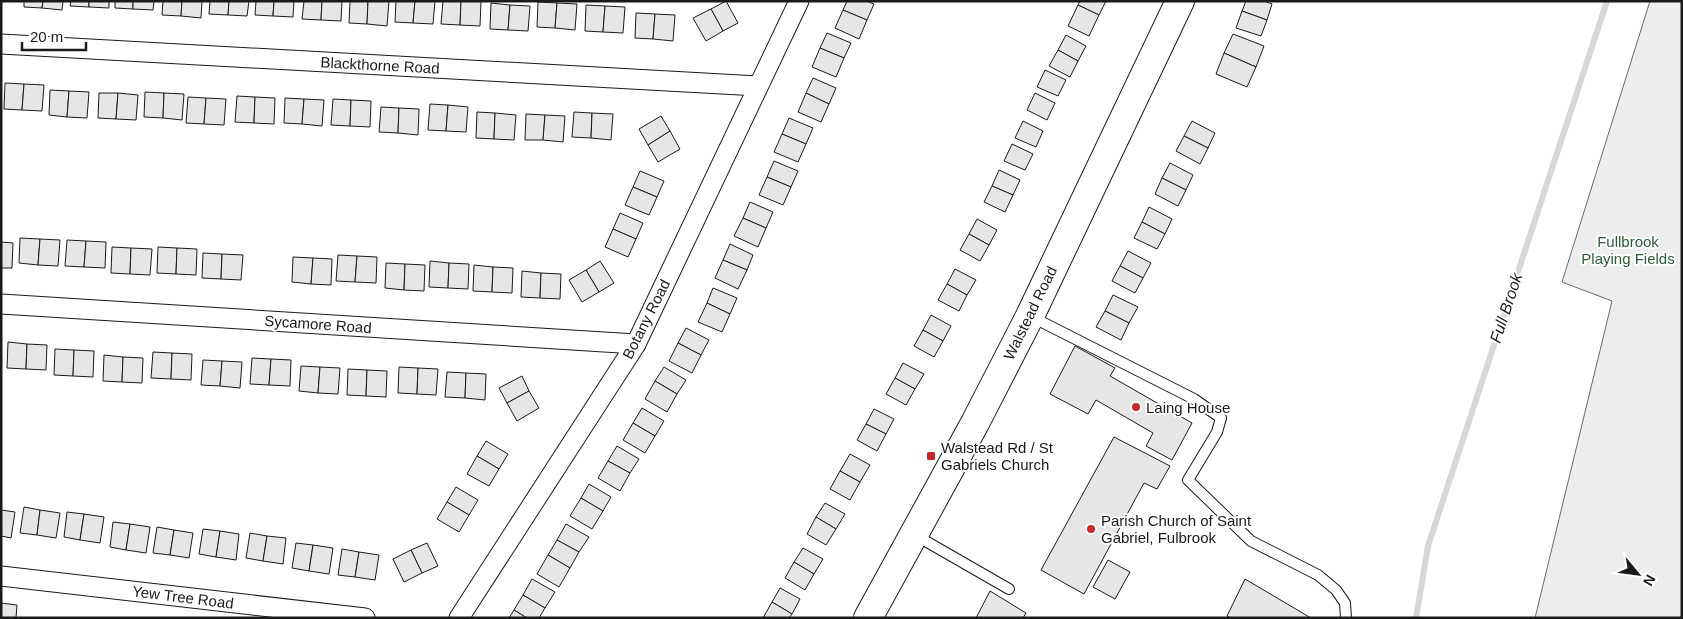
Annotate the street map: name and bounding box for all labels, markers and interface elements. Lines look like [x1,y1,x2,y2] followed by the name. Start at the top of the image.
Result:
[22,20,86,52] scale bar
[30,28,63,45] text: 20 m
[320,53,440,77] street label: Blackthorne Road
[1581,233,1675,267] park label: Fullbrook Playing Fields
[1000,263,1060,363] street label: Walstead Road
[1487,270,1526,345] water label: Full Brook
[619,277,673,361] street label: Botany Road
[264,312,372,336] street label: Sycamore Road
[1146,399,1230,416] place label: Laing House
[1130,401,1142,413] marker: Laing House
[941,439,1054,473] place label: Walstead Rd / St Gabriels Church
[925,450,937,462] marker: Walstead Rd / St Gabriels Church
[1101,512,1252,546] place label: Parish Church of Saint Gabriel, Fulbrook
[1085,523,1097,535] marker: Parish Church of Saint Gabriel, Fulbrook
[1613,549,1663,599] north arrow
[1640,572,1659,589] text: N
[131,582,235,612] street label: Yew Tree Road

